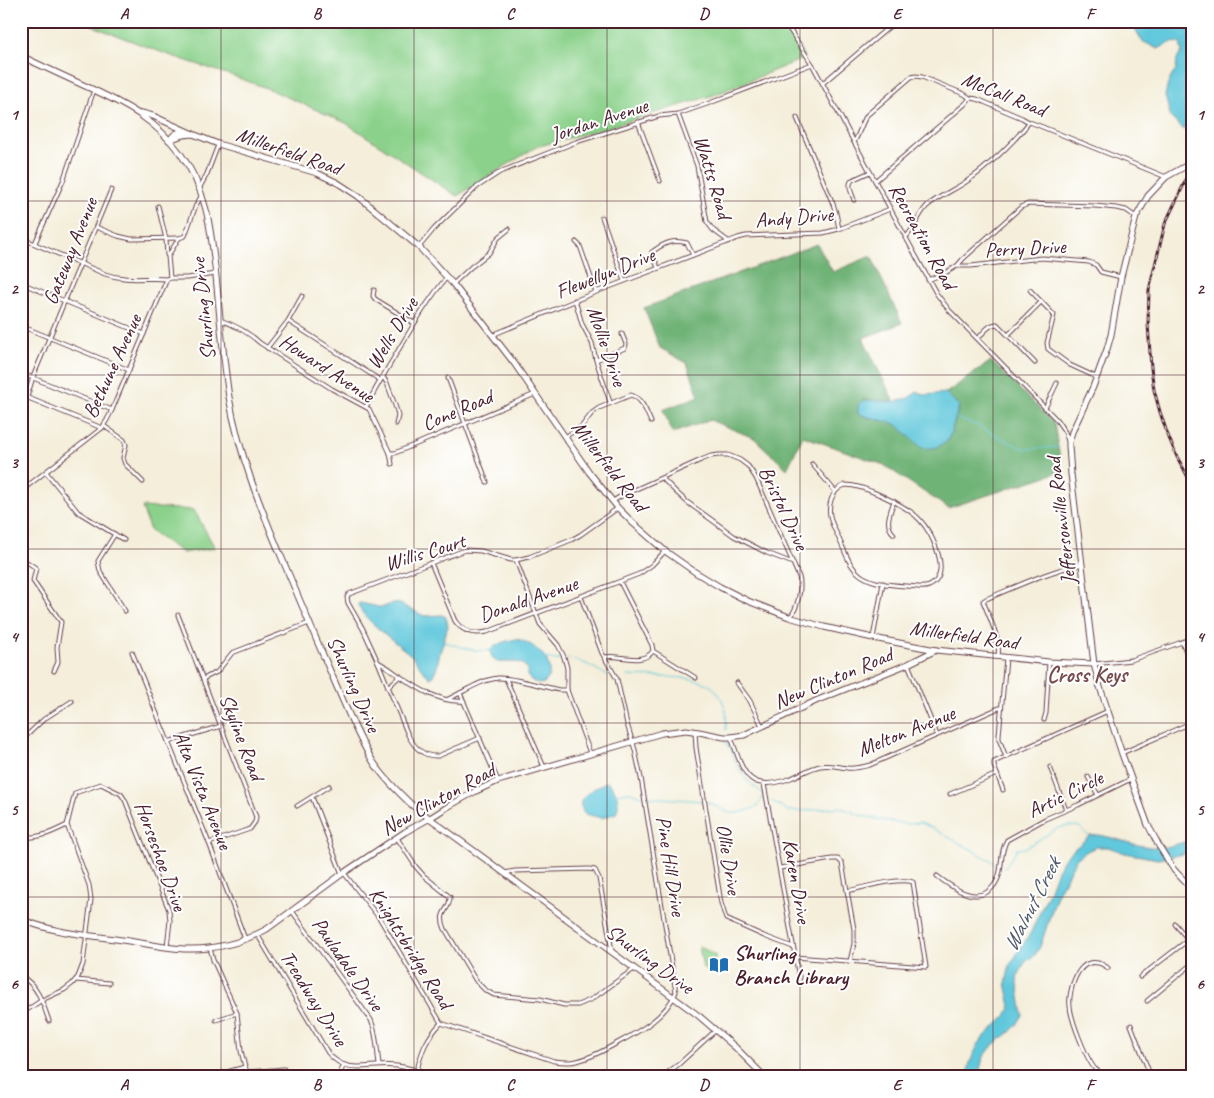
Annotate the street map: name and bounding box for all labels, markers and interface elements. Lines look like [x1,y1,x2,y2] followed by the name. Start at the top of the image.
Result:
[120,4,130,24] text: A
[313,4,323,24] text: B
[506,4,516,24] text: C
[699,4,710,24] text: D
[893,4,904,24] text: E
[1086,4,1097,24] text: F
[958,65,1053,124] street label: McCall Road
[546,92,652,148] street label: Jordan Avenue
[10,105,19,125] text: 1
[1196,105,1205,125] text: 1
[233,121,347,182] street label: Millerfield Road
[688,132,739,225] street label: Watts Road
[883,178,965,297] street label: Recreation Road
[37,193,104,308] street label: Gateway Avenue
[754,201,835,233] street label: Andy Drive
[984,233,1067,263] street label: Perry Drive
[552,241,659,305] street label: Flewellyn Drive
[184,254,221,361] street label: Shurling Drive
[10,279,19,299] text: 2
[1196,279,1205,299] text: 2
[360,291,424,374] street label: Wells Drive
[581,302,633,391] street label: Mollie Drive
[77,309,148,422] street label: Bethune Avenue
[275,328,380,409] street label: Howard Avenue
[418,382,500,436] street label: Cone Road
[566,415,656,519] street label: Millerfield Road
[1040,452,1082,587] street label: Jeffersonville Road
[10,453,19,473] text: 3
[1196,453,1205,473] text: 3
[753,462,816,556] street label: Bristol Drive
[382,527,470,577] street label: Willis Court
[475,570,582,628] street label: Donald Avenue
[908,615,1023,656] street label: Millerfield Road
[10,627,19,647] text: 4
[1196,627,1205,647] text: 4
[321,632,388,738] street label: Shurling Drive
[770,640,899,715] street label: New Clinton Road
[1047,661,1129,689] district label: Cross Keys
[214,690,272,787] street label: Skyline Road
[853,699,960,762] street label: Melton Avenue
[167,727,239,854] street label: Alta Vista Avenue
[376,756,502,841] street label: New Clinton Road
[1023,764,1108,823] street label: Artic Circle
[129,798,193,915] street label: Horseshoe Drive
[11,800,20,820] text: 5
[1197,800,1206,820] text: 5
[650,814,692,919] street label: Pine Hill Drive
[711,822,748,898] street label: Ollie Drive
[777,837,818,927] street label: Karen Drive
[997,850,1069,956] water label: Walnut Creek
[363,882,461,1017] street label: Knightsbridge Road
[306,912,391,1018] street label: Pauladale Drive
[601,918,701,1001] street label: Shurling Drive
[734,940,850,991] place label: Shurling Branch Library
[274,945,354,1052] street label: Treadway Drive
[708,954,730,976] library icon: Shurling Branch Library
[10,974,19,994] text: 6
[1196,974,1205,994] text: 6
[120,1075,130,1095] text: A
[313,1075,323,1095] text: B
[506,1075,516,1095] text: C
[699,1075,710,1095] text: D
[893,1075,904,1095] text: E
[1086,1075,1097,1095] text: F

